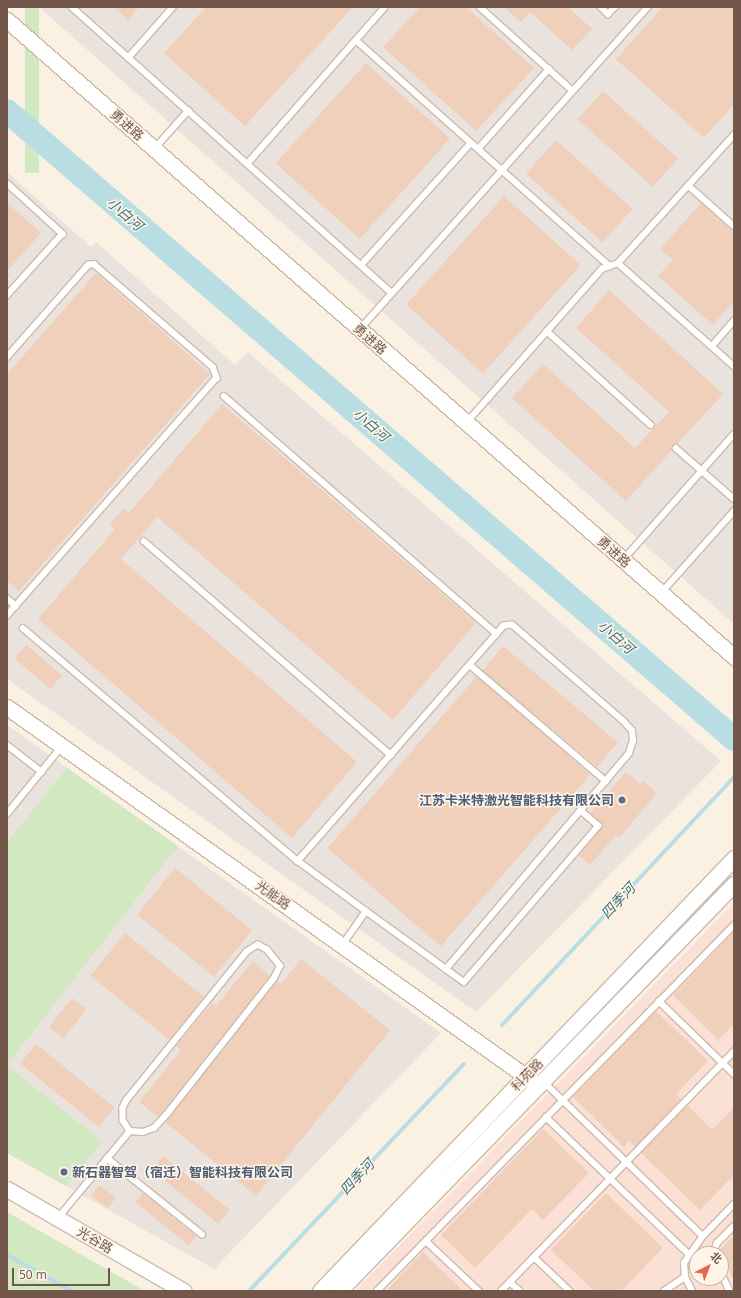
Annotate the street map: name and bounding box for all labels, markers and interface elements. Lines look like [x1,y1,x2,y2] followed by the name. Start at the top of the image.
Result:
[107,106,147,144] street label: 勇进路
[104,194,146,234] water label: 小白河
[350,320,390,358] street label: 勇进路
[350,405,392,445] water label: 小白河
[594,533,634,571] street label: 勇进路
[595,617,637,657] water label: 小白河
[419,792,614,808] place label: 江苏卡米特激光智能科技有限公司
[617,795,627,805] marker: 江苏卡米特激光智能科技有限公司
[253,877,293,913] street label: 光能路
[598,880,638,922] water label: 四季河
[508,1056,546,1094] street label: 科苑路
[337,1156,377,1198] water label: 四季河
[72,1164,293,1180] place label: 新石器智驾（宿迁）智能科技有限公司
[59,1167,69,1177] marker: 新石器智驾（宿迁）智能科技有限公司
[74,1223,116,1257] street label: 光谷路
[689,1246,729,1286] north arrow
[708,1248,726,1267] text: 北
[14,1260,112,1286] scale bar
[19,1266,47,1283] text: 50 m

